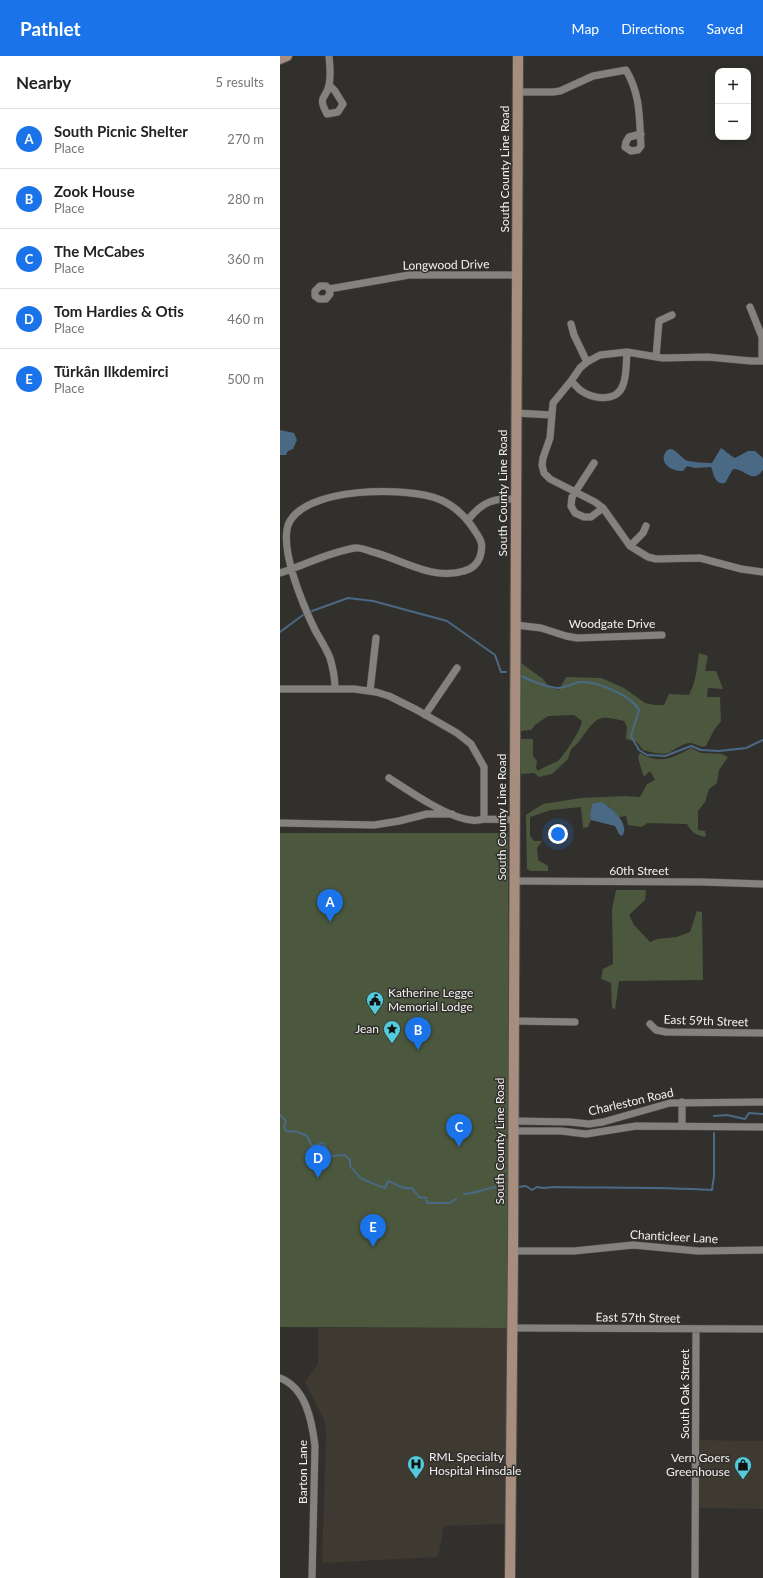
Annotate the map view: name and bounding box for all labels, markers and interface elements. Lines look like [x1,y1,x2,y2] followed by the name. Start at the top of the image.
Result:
[20,17,81,40] text: Pathlet
[572,20,599,37] text: Map
[621,20,684,37] text: Directions
[706,20,743,37] text: Saved
[715,68,751,140] map controls
[715,68,751,104] button: +
[16,72,71,93] text: Nearby
[216,74,264,90] text: 5 results
[715,104,751,140] button: −
[497,105,512,233] street label: South County Line Road
[54,122,188,140] text: South Picnic Shelter
[24,131,34,147] text: A
[227,131,264,147] text: 270 m
[54,140,84,156] text: Place
[54,182,135,200] text: Zook House
[25,191,33,207] text: B
[227,191,264,207] text: 280 m
[54,200,84,216] text: Place
[54,242,145,260] text: The McCabes
[25,251,33,267] text: C
[227,251,264,267] text: 360 m
[402,256,490,273] street label: Longwood Drive
[54,260,84,276] text: Place
[54,302,184,320] text: Tom Hardies & Otis
[24,311,34,327] text: D
[227,311,264,327] text: 460 m
[54,320,84,336] text: Place
[54,362,168,380] text: Türkân Ilkdemirci
[25,371,33,387] text: E
[227,371,264,387] text: 500 m
[54,380,84,396] text: Place
[495,429,510,557] street label: South County Line Road
[569,616,655,631] street label: Woodgate Drive
[494,753,509,881] street label: South County Line Road
[548,824,568,844] your location
[609,863,669,878] street label: 60th Street
[317,889,343,922] pin: A
[388,985,473,1014] place label: Katherine Legge Memorial Lodge
[365,990,385,1015] public building icon: Katherine Legge Memorial Lodge
[663,1012,749,1030] street label: East 59th Street
[405,1017,431,1050] pin: B
[382,1019,402,1044] place icon: Jean
[355,1021,379,1036] place label: Jean
[492,1077,507,1205] street label: South County Line Road
[587,1084,675,1119] street label: Charleston Road
[446,1114,472,1147] pin: C
[305,1145,331,1178] pin: D
[360,1214,386,1247] pin: E
[630,1227,718,1246] street label: Chanticleer Lane
[595,1309,681,1326] street label: East 57th Street
[677,1348,692,1439] street label: South Oak Street
[295,1440,310,1504] street label: Barton Lane
[429,1449,521,1478] place label: RML Specialty Hospital Hinsdale
[666,1450,730,1479] place label: Vern Goers Greenhouse
[406,1454,426,1479] hospital icon: RML Specialty Hospital Hinsdale
[733,1455,753,1480] shop icon: Vern Goers Greenhouse

